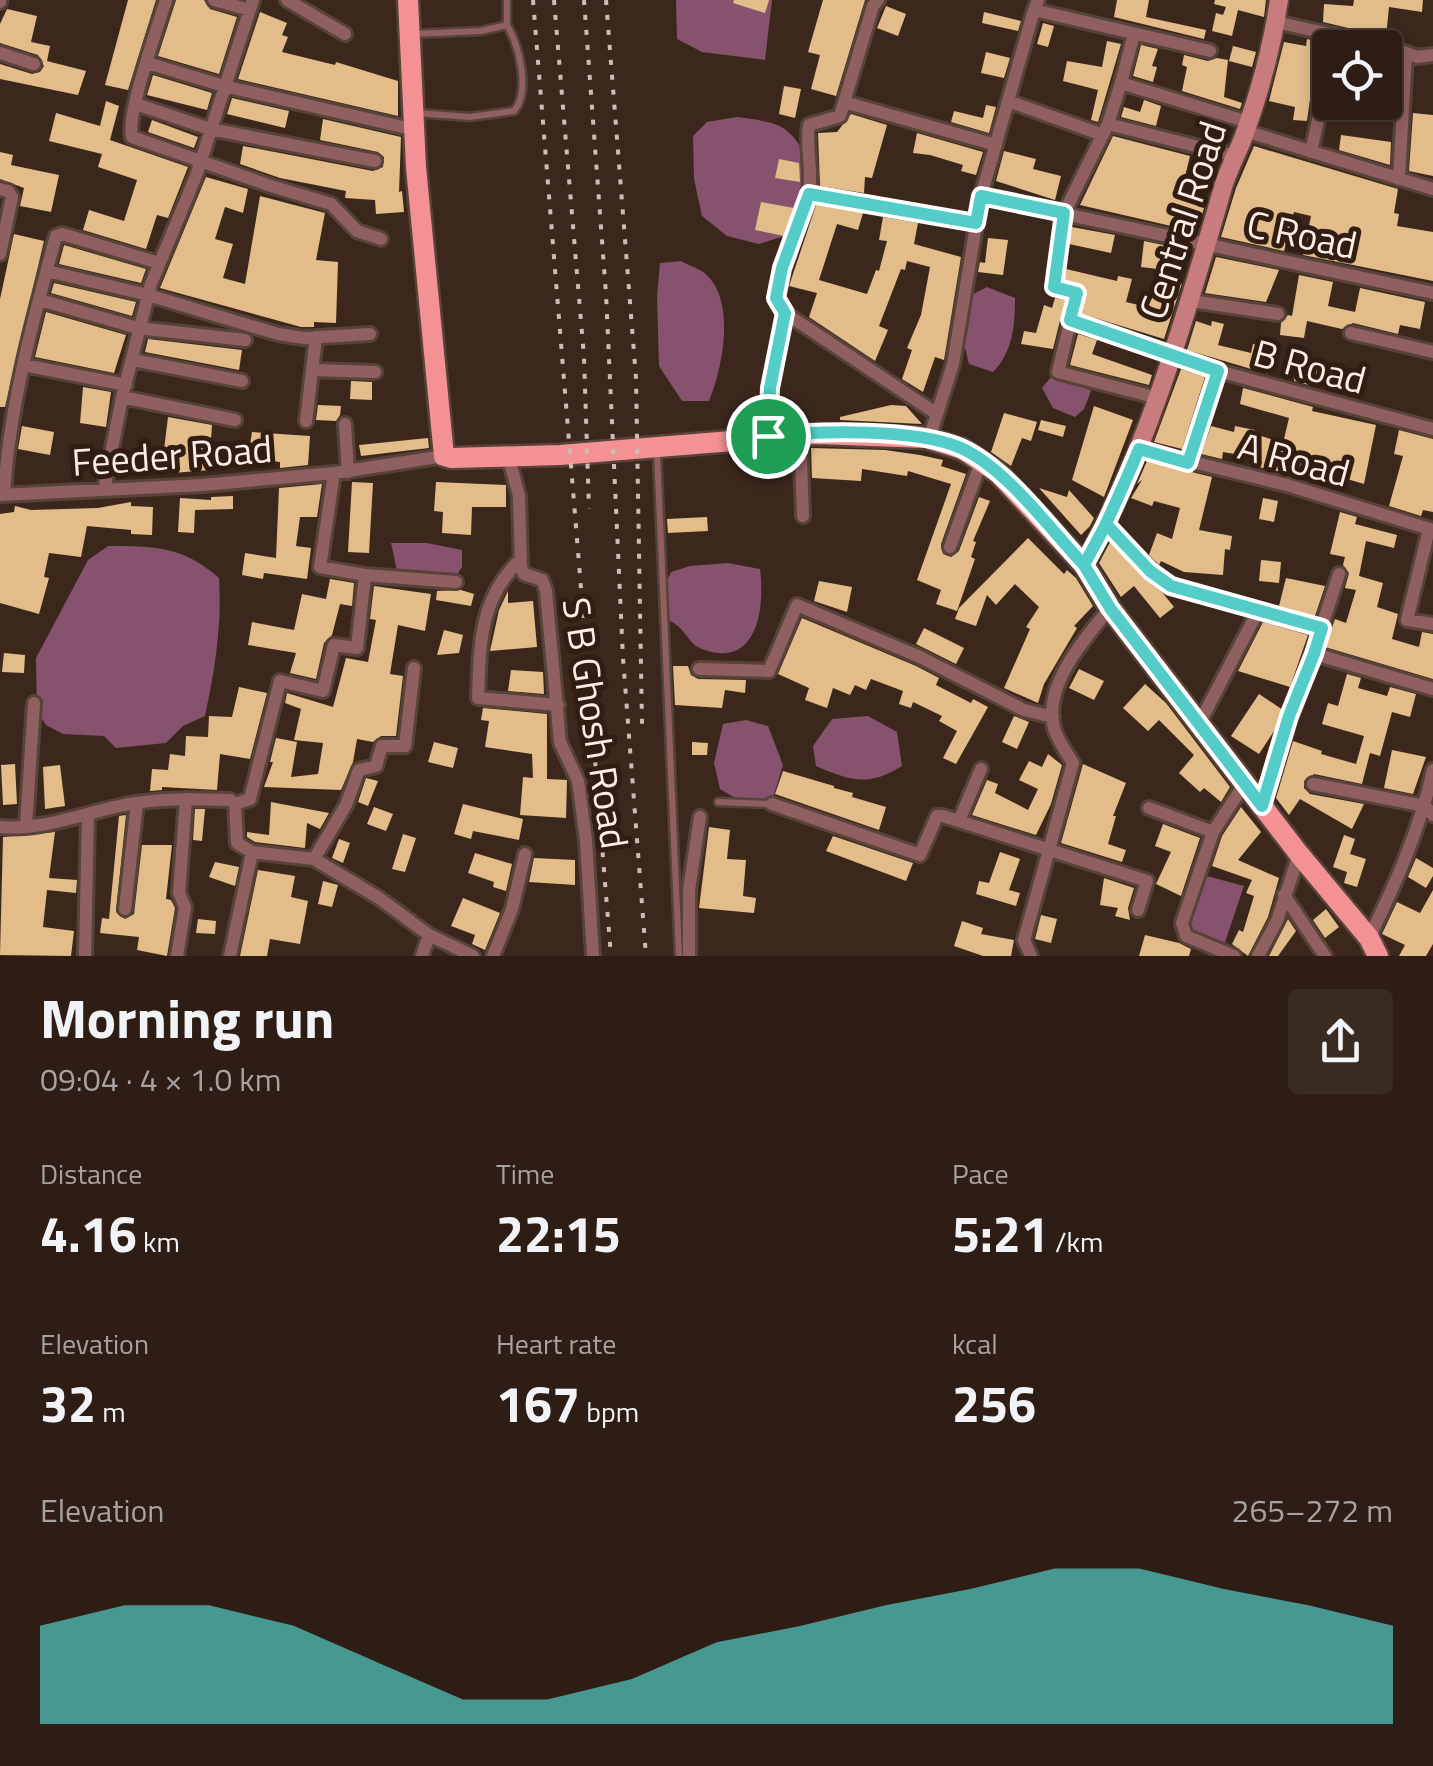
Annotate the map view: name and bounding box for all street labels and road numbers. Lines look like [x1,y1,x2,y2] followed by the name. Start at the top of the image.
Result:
[1123,114,1241,326] street label: Central Road
[1242,194,1362,274] street label: C Road
[1247,323,1373,409] street label: B Road
[1232,416,1356,502] street label: A Road
[70,419,274,491] street label: Feeder Road
[548,593,644,853] street label: S B Ghosh Road

